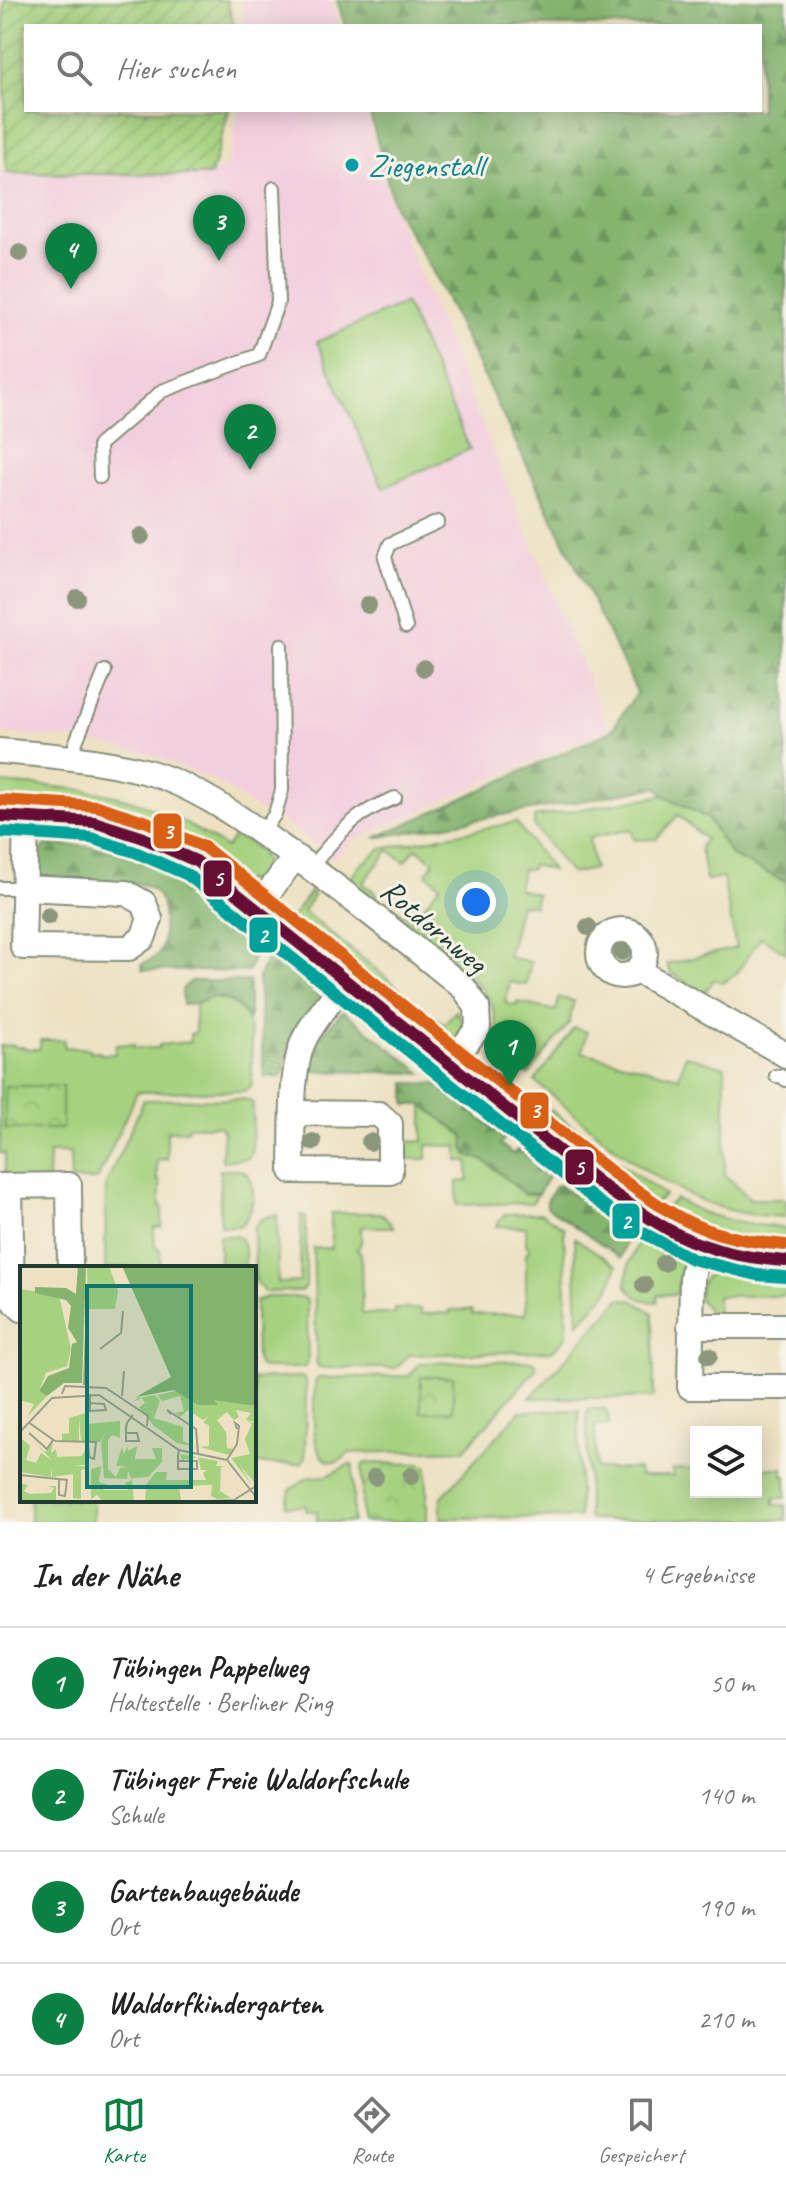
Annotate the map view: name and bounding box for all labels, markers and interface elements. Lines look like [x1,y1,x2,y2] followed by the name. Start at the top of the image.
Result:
[24,24,762,112] search box
[52,46,96,90] icon: search
[116,49,236,87] text: Hier suchen
[368,145,489,186] place label: Ziegenstall
[343,156,361,174] marker: Ziegenstall
[193,195,245,261] pin: 3
[45,223,97,289] pin: 4
[224,404,276,470] pin: 2
[152,812,183,850] line badge: 3
[163,818,175,846] text: 3
[202,859,233,898] line badge: 5
[213,865,225,893] text: 5
[372,870,497,984] street label: Rotdornweg
[456,882,496,922] your location
[248,916,279,954] line badge: 2
[258,922,270,950] text: 2
[484,1020,536,1086] pin: 1
[519,1091,550,1130] line badge: 3
[530,1097,542,1125] text: 3
[564,1148,595,1186] line badge: 5
[574,1154,586,1182] text: 5
[611,1202,641,1240] line badge: 2
[621,1208,633,1236] text: 2
[20,1266,256,1502] inset map
[690,1426,762,1498] map controls
[690,1426,762,1498] button: layers
[32,1553,178,1596] text: In der Nähe
[641,1558,754,1591] text: 4 Ergebnisse
[108,1648,308,1686] text: Tübingen Pappelweg
[52,1667,64,1700] text: 1
[710,1667,754,1700] text: 50 m
[108,1686,332,1719] text: Haltestelle · Berliner Ring
[108,1760,408,1798] text: Tübinger Freie Waldorfschule
[52,1779,64,1812] text: 2
[698,1779,754,1812] text: 140 m
[108,1798,164,1831] text: Schule
[108,1872,298,1910] text: Gartenbaugebäude
[52,1891,64,1924] text: 3
[698,1891,754,1924] text: 190 m
[108,1910,139,1943] text: Ort
[108,1984,323,2022] text: Waldorfkindergarten
[52,2003,64,2036] text: 4
[698,2003,754,2036] text: 210 m
[108,2022,139,2055] text: Ort
[102,2093,146,2169] tab: Karte
[350,2093,394,2169] tab: Route
[598,2093,684,2169] tab: Gespeichert

